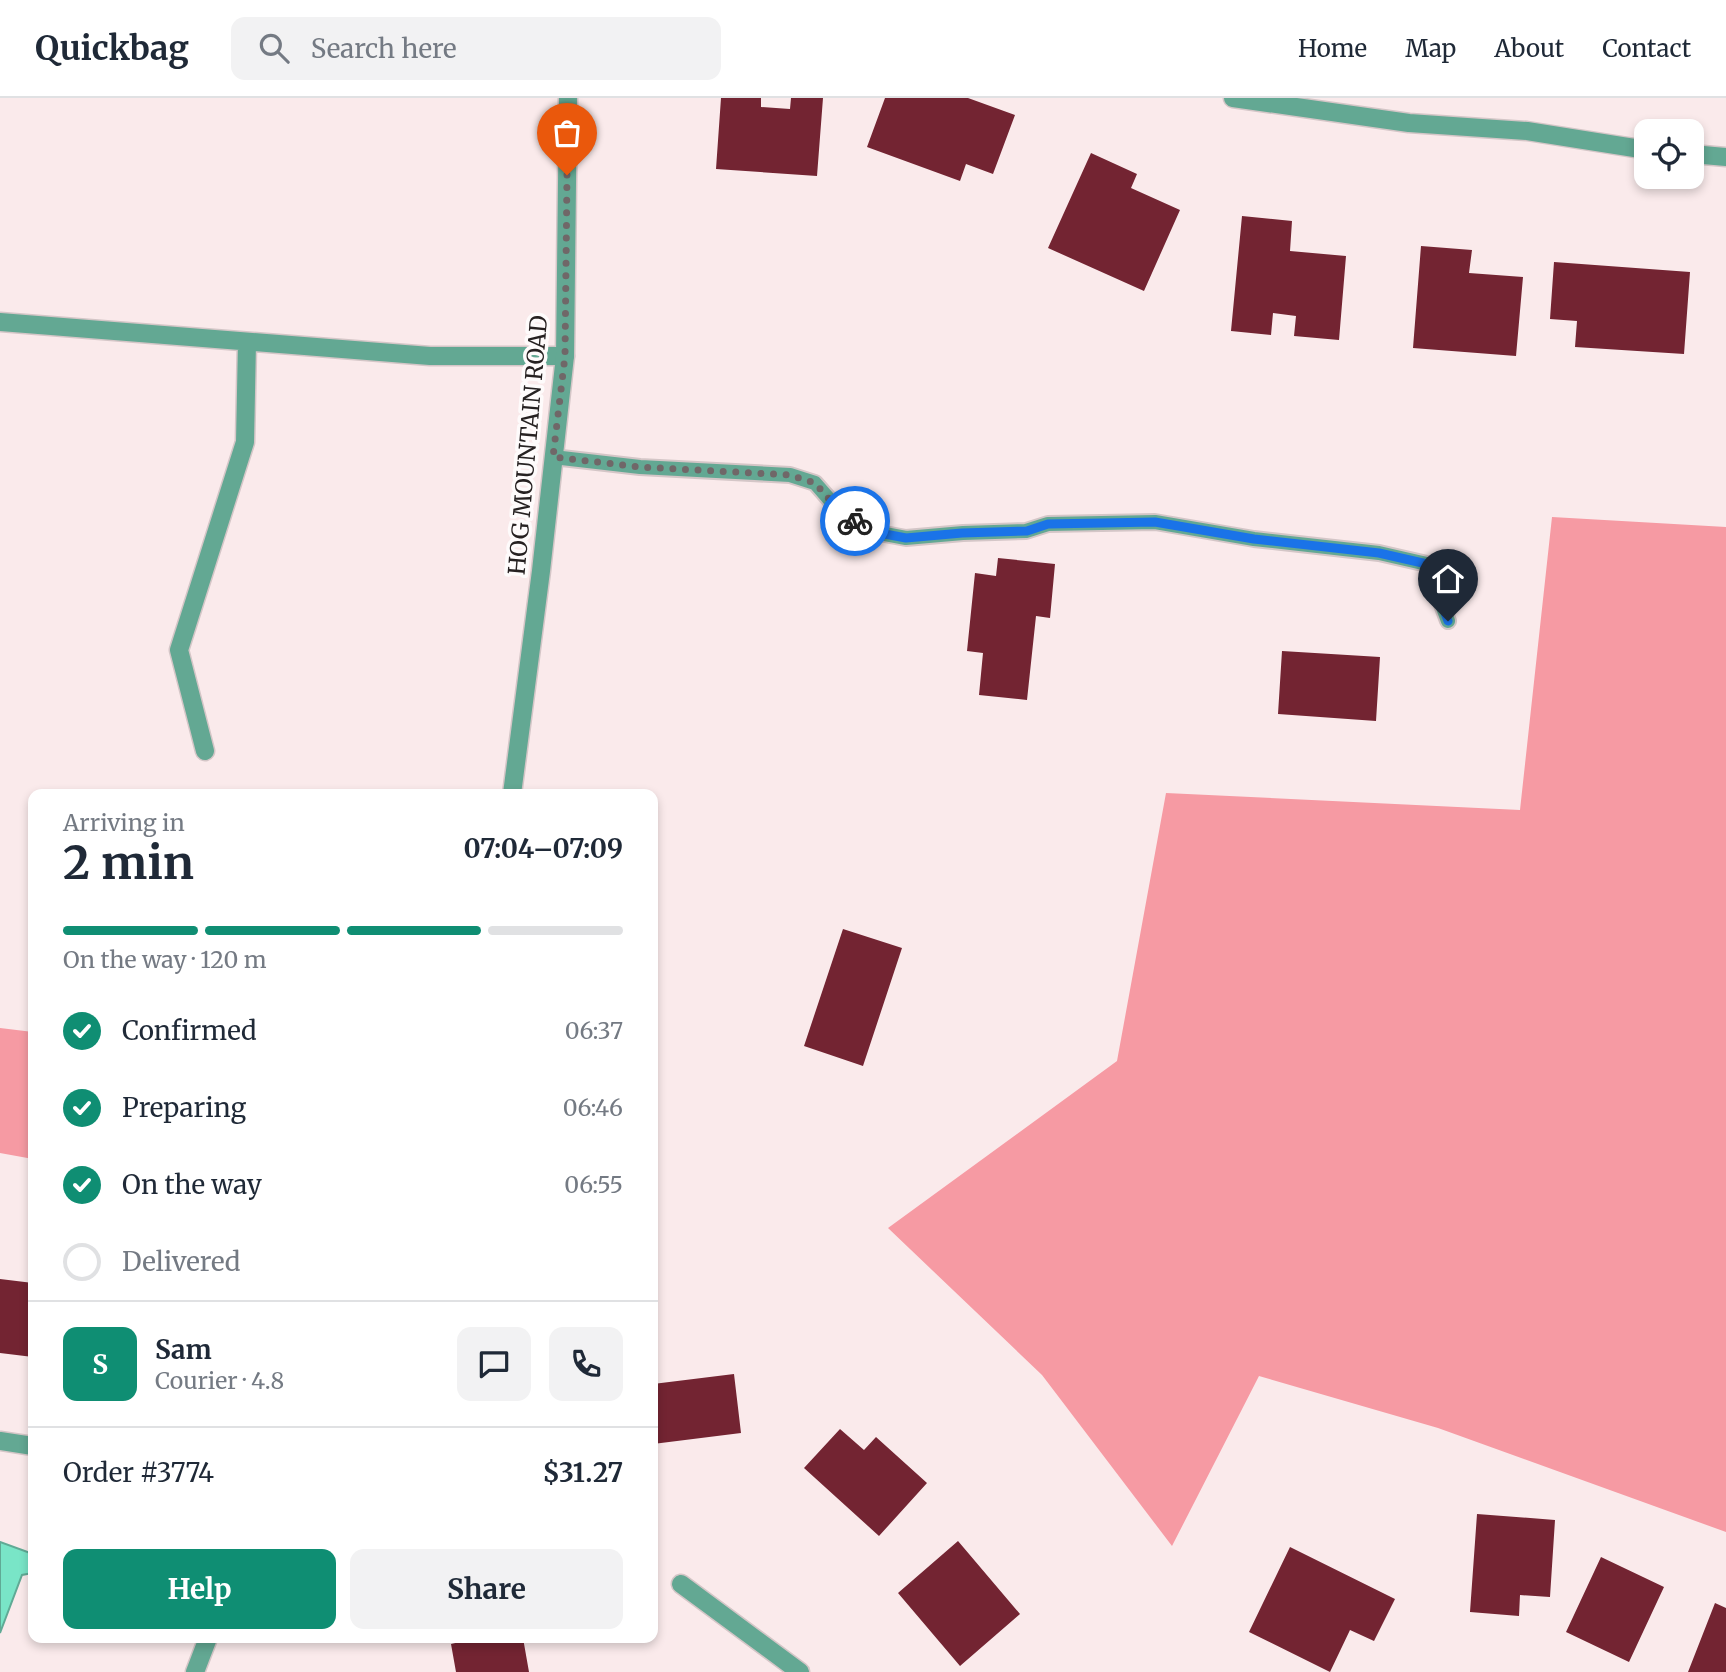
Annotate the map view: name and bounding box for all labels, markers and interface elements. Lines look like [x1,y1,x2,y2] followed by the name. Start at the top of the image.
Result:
[231,17,721,80] search box
[35,28,189,69] text: Quickbag
[255,29,293,67] icon: search
[311,32,457,65] text: Search here
[1298,33,1367,64] text: Home
[1405,33,1456,64] text: Map
[1494,33,1564,64] text: About
[1602,33,1691,64] text: Contact
[537,103,597,175] pin
[548,114,586,152] icon: bag
[1634,119,1704,189] map controls
[1634,119,1704,189] button: locate
[502,314,553,576] street label: HOG MOUNTAIN ROAD
[820,486,890,556] courier
[836,502,874,540] icon: bike
[1418,549,1478,621] pin
[1429,560,1467,598] icon: home
[63,808,185,837] text: Arriving in
[463,832,623,865] text: 07:04–07:09
[63,834,194,892] text: 2 min
[63,945,267,974] text: On the way · 120 m
[63,1012,101,1050] icon: check
[122,1014,257,1047] text: Confirmed
[565,1016,623,1045] text: 06:37
[63,1089,101,1127] icon: check
[122,1091,246,1124] text: Preparing
[563,1093,623,1122] text: 06:46
[63,1166,101,1204] icon: check
[122,1168,262,1201] text: On the way
[564,1170,623,1199] text: 06:55
[122,1245,241,1278] text: Delivered
[457,1327,531,1401] button: chat
[549,1327,623,1401] button: phone
[155,1333,212,1366] text: Sam
[92,1348,108,1381] text: S
[155,1366,284,1395] text: Courier · 4.8
[63,1456,214,1489] text: Order #3774
[543,1456,623,1489] text: $31.27
[63,1549,336,1629] button: Help
[350,1549,623,1629] button: Share

